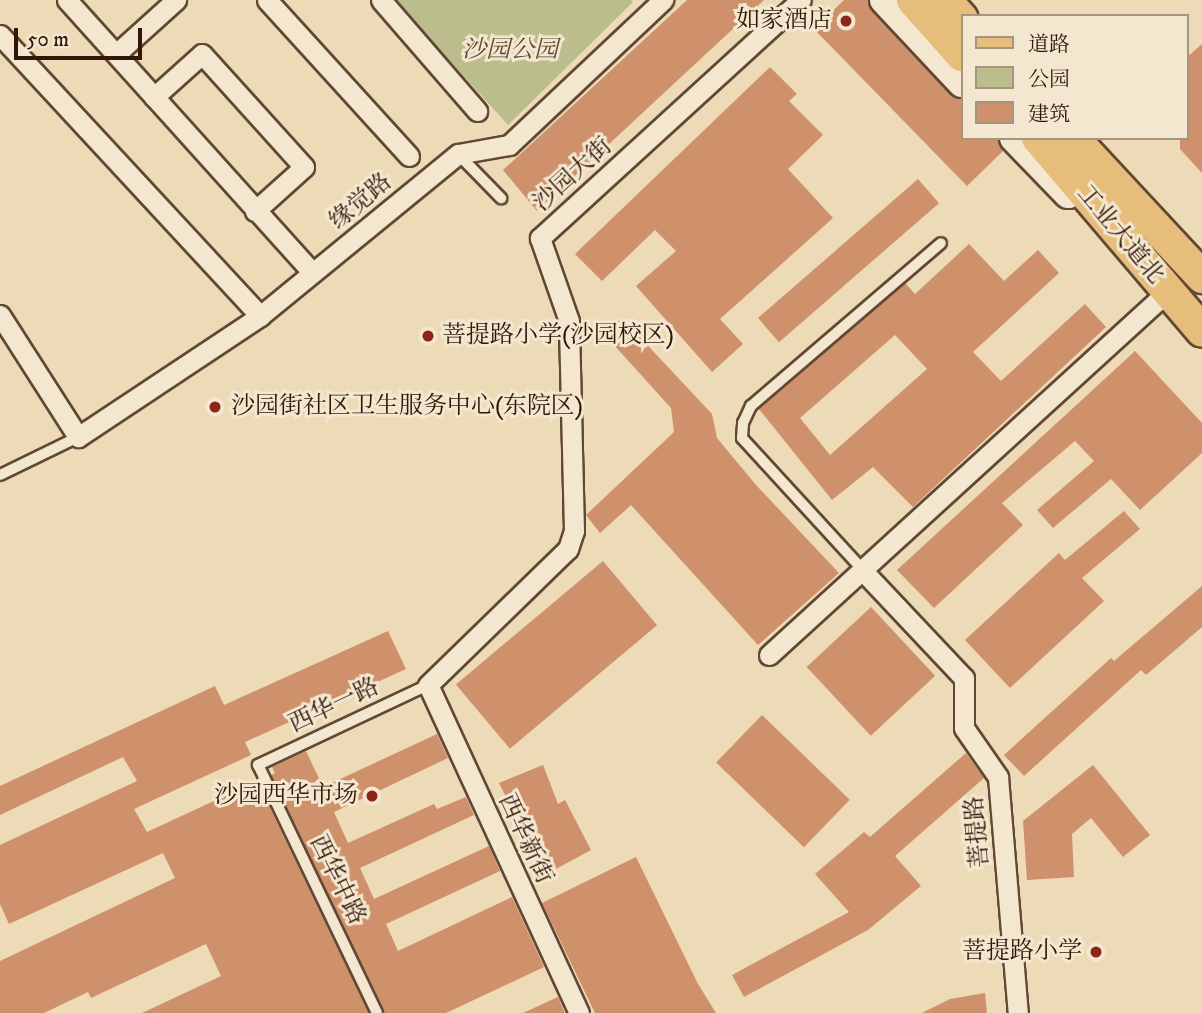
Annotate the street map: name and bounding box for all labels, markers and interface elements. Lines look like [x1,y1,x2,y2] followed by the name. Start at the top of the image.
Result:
[736,7,832,35] place label: 如家酒店
[838,13,854,29] marker: 如家酒店
[18,14,145,58] scale bar
[960,14,1188,140] legend
[27,27,69,53] text: 50 m
[1028,32,1070,58] text: 道路
[462,37,558,65] park label: 沙园公园
[1028,67,1070,93] text: 公园
[1028,102,1070,128] text: 建筑
[528,132,618,218] street label: 沙园大街
[324,168,398,236] street label: 缘觉路
[1070,180,1170,290] street label: 工业大道北
[442,322,674,350] place label: 菩提路小学(沙园校区)
[420,328,436,344] marker: 菩提路小学(沙园校区)
[231,393,583,421] place label: 沙园街社区卫生服务中心(东院区)
[205,397,225,417] marker: 沙园街社区卫生服务中心(东院区)
[284,673,384,739] street label: 西华一路
[214,782,358,810] place label: 沙园西华市场
[364,788,380,804] marker: 沙园西华市场
[492,789,558,889] street label: 西华新街
[961,795,995,869] street label: 菩提路
[303,831,371,929] street label: 西华中路
[962,938,1082,966] place label: 菩提路小学
[1088,944,1104,960] marker: 菩提路小学

